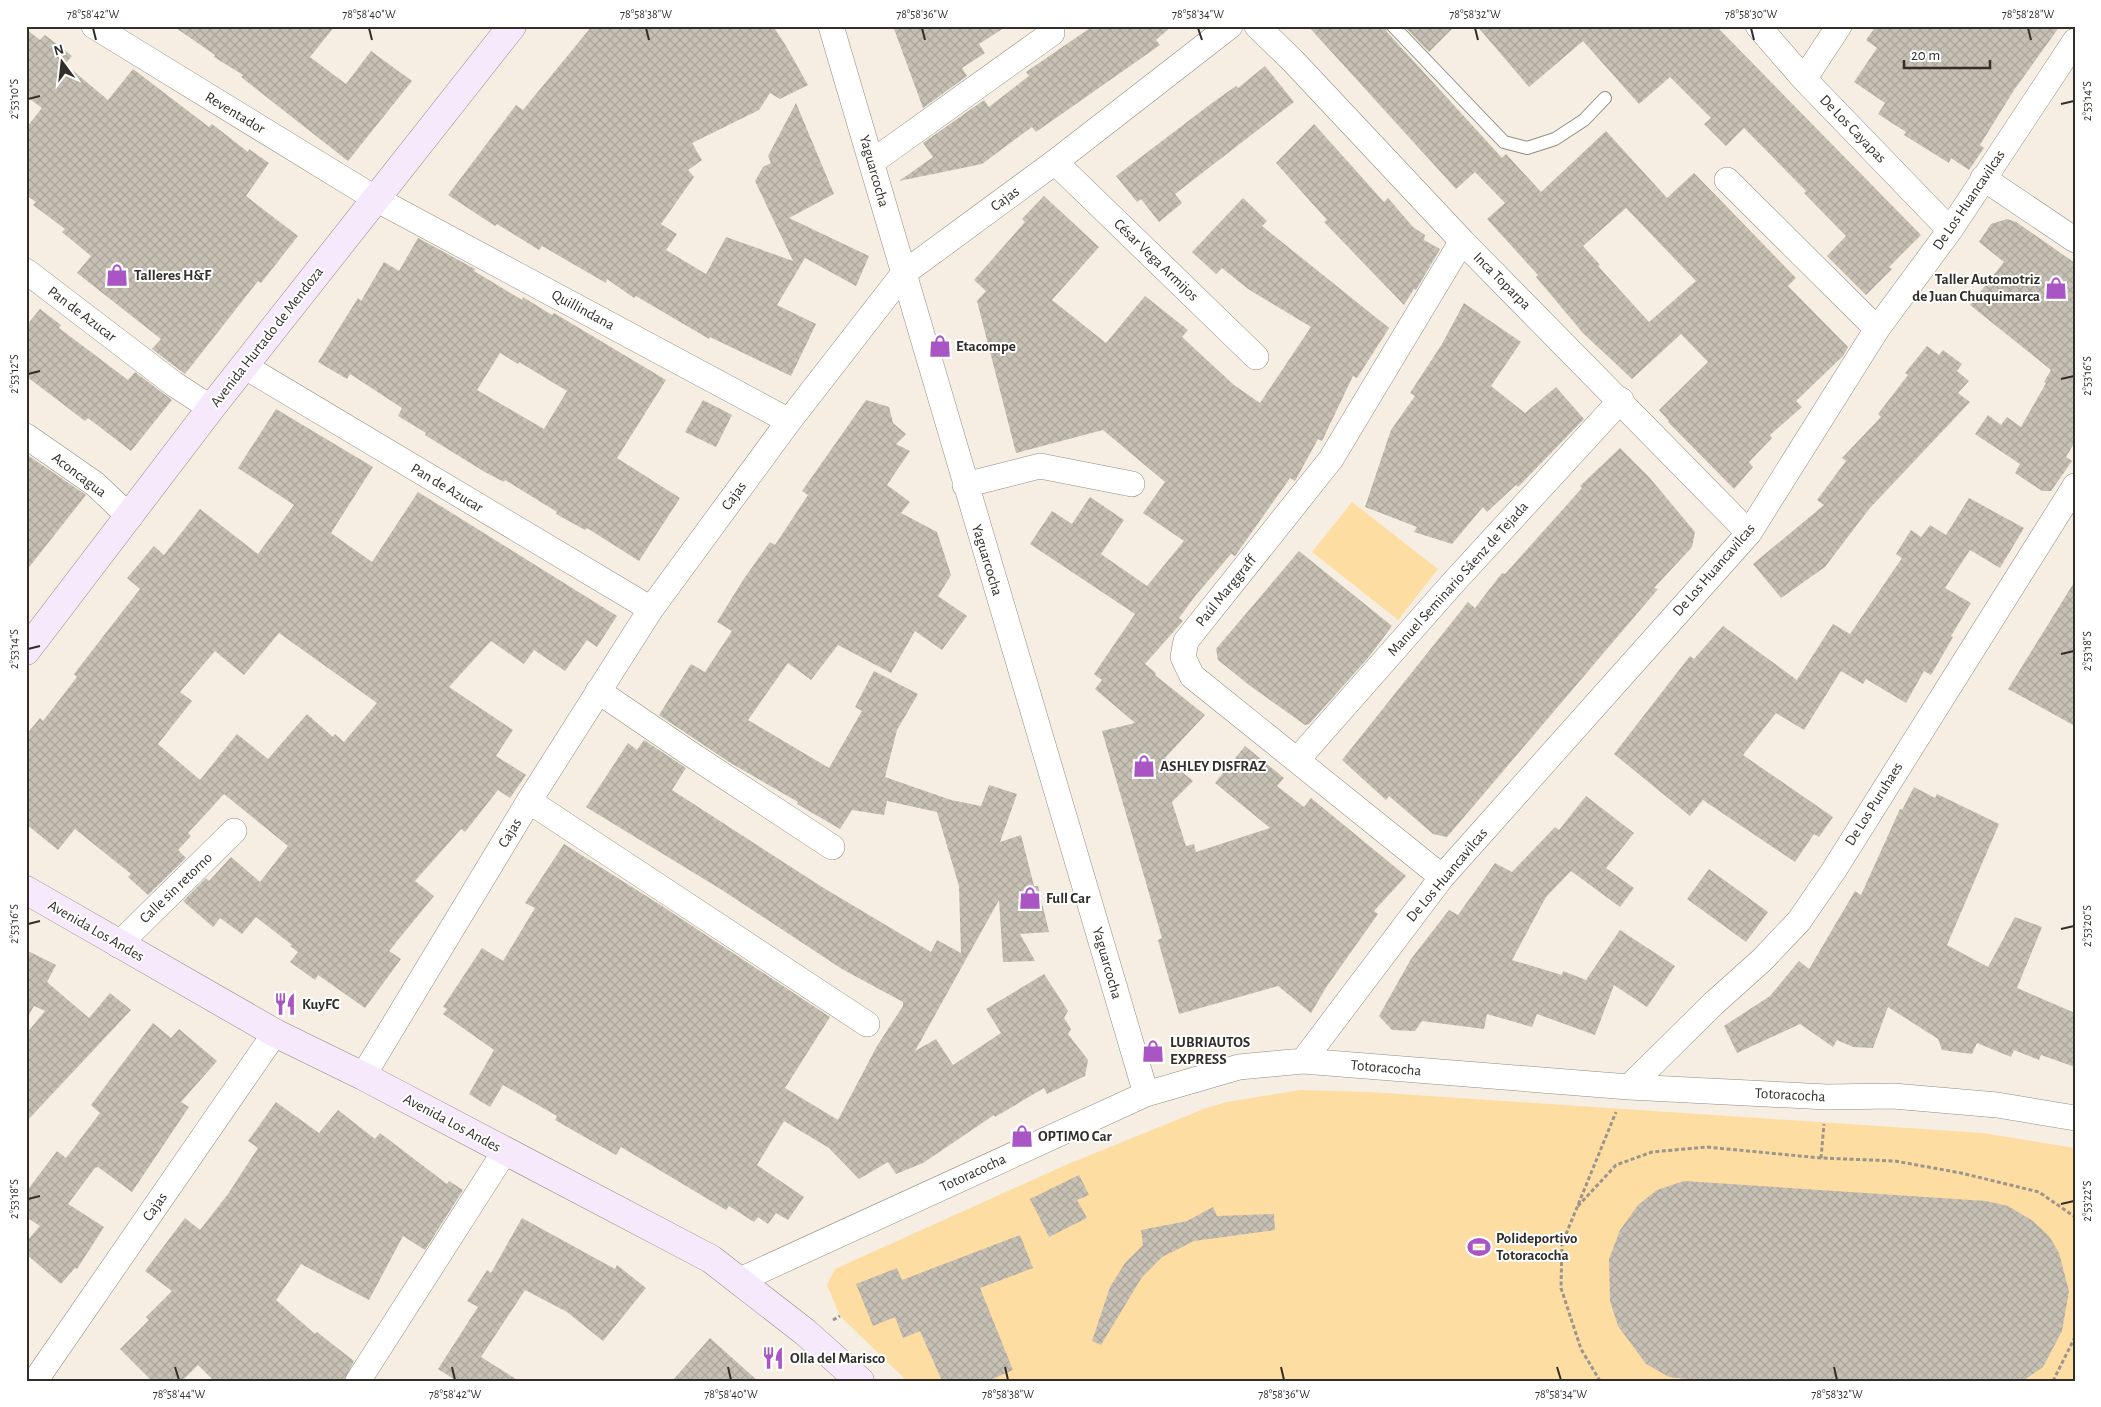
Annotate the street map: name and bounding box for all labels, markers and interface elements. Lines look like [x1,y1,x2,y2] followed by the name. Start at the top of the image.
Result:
[67,8,119,20] text: 78°58'42"W
[342,8,396,20] text: 78°58'40"W
[620,8,672,20] text: 78°58'38"W
[896,8,948,20] text: 78°58'36"W
[1172,8,1224,20] text: 78°58'34"W
[1449,8,1501,20] text: 78°58'32"W
[1725,8,1777,20] text: 78°58'30"W
[2002,8,2054,20] text: 78°58'28"W
[38,38,88,88] north arrow
[1904,38,1990,70] scale bar
[52,42,65,58] text: N
[1911,48,1940,63] text: 20 m
[8,78,20,119] text: 2°53'10"S
[2081,81,2093,121] text: 2°53'14"S
[202,89,268,137] street label: Reventador
[1817,92,1889,166] street label: De Los Cayapas
[857,133,891,209] street label: Yaguarcocha
[1930,147,2008,253] street label: De Los Huancavilcas
[988,184,1022,214] street label: Cajas
[1111,216,1201,304] street label: César Vega Armijos
[1470,249,1534,313] street label: Inca Toparpa
[104,262,130,288] shop icon: Talleres H&F
[208,264,326,410] street label: Avenida Hurtado de Mendoza
[134,268,212,283] place label: Talleres H&F
[1912,272,2040,304] place label: Taller Automotriz de Juan Chuquimarca
[2043,275,2069,301] shop icon: Taller Automotriz de Juan Chuquimarca
[45,284,119,345] street label: Pan de Azucar
[549,287,617,333] street label: Quillindana
[927,333,953,359] shop icon: Etacompe
[956,339,1016,354] place label: Etacompe
[8,354,20,394] text: 2°53'12"S
[2081,356,2093,396] text: 2°53'16"S
[49,450,109,500] street label: Aconcagua
[408,461,486,515] street label: Pan de Azucar
[719,479,749,513] street label: Cajas
[1385,499,1531,659] street label: Manuel Seminario Sáenz de Tejada
[1670,521,1758,619] street label: De Los Huancavilcas
[969,522,1005,598] street label: Yaguarcocha
[1193,551,1260,629] street label: Paúl Marggraff
[8,629,20,669] text: 2°53'14"S
[2081,631,2093,671] text: 2°53'18"S
[1131,753,1157,779] shop icon: ASHLEY DISFRAZ
[1160,759,1266,774] place label: ASHLEY DISFRAZ
[1842,760,1906,848] street label: De Los Puruhaes
[496,816,524,850] street label: Cajas
[1404,825,1490,925] street label: De Los Huancavilcas
[137,850,215,926] street label: Calle sin retorno
[1017,885,1043,911] shop icon: Full Car
[1046,891,1091,906] place label: Full Car
[46,898,146,964] street label: Avenida Los Andes
[8,904,20,944] text: 2°53'16"S
[2081,905,2093,947] text: 2°53'20"S
[1090,925,1124,1001] street label: Yaguarcocha
[272,991,298,1017] restaurant icon: KuyFC
[302,997,340,1012] place label: KuyFC
[1170,1035,1250,1067] place label: LUBRIAUTOS EXPRESS
[1140,1038,1166,1064] shop icon: LUBRIAUTOS EXPRESS
[1350,1057,1422,1079] street label: Totoracocha
[1754,1086,1826,1104] street label: Totoracocha
[401,1091,503,1155] street label: Avenida Los Andes
[1009,1123,1035,1149] shop icon: OPTIMO Car
[1038,1129,1113,1144] place label: OPTIMO Car
[938,1151,1008,1195] street label: Totoracocha
[8,1179,20,1219] text: 2°53'18"S
[2081,1180,2093,1221] text: 2°53'22"S
[140,1190,170,1224] street label: Cajas
[1496,1231,1577,1263] place label: Polideportivo Totoracocha
[1466,1234,1492,1260] sports icon: Polideportivo Totoracocha
[760,1345,786,1371] restaurant icon: Olla del Marisco
[790,1351,885,1366] place label: Olla del Marisco
[153,1388,206,1400] text: 78°58'44"W
[429,1388,481,1400] text: 78°58'42"W
[704,1388,758,1400] text: 78°58'40"W
[982,1388,1034,1400] text: 78°58'38"W
[1258,1388,1310,1400] text: 78°58'36"W
[1535,1388,1587,1400] text: 78°58'34"W
[1811,1388,1863,1400] text: 78°58'32"W

